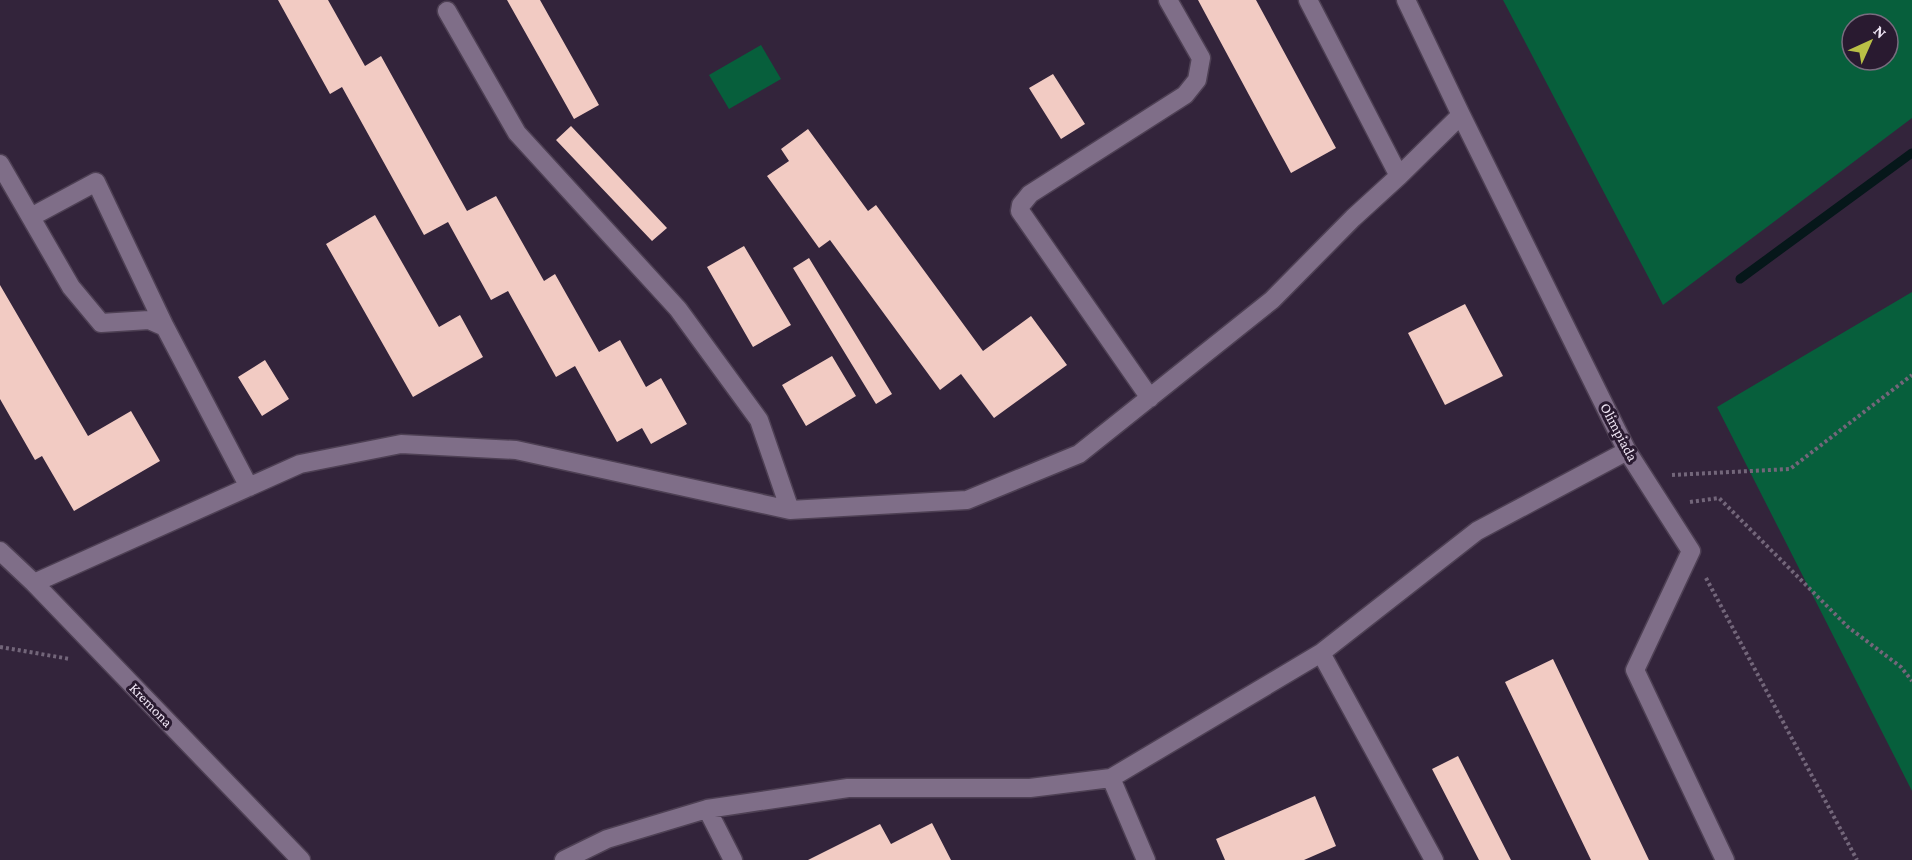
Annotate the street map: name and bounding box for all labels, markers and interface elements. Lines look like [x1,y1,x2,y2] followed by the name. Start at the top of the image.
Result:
[1840,12,1900,72] north arrow
[1870,22,1890,42] text: N
[1596,400,1641,464] street label: Olimpiada
[126,680,176,730] street label: Kremona

